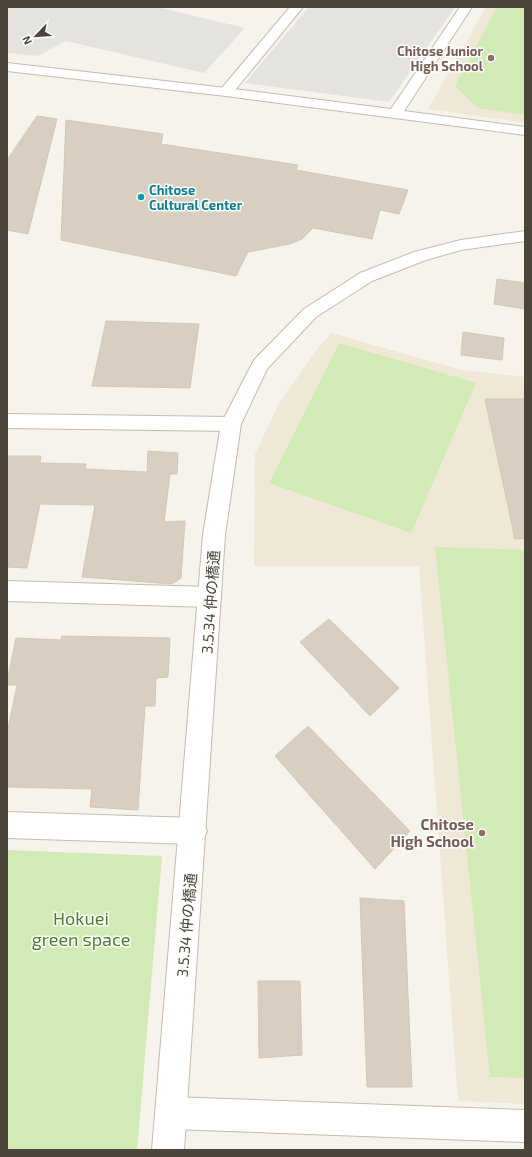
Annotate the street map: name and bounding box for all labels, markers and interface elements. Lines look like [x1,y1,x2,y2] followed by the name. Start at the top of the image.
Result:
[16,16,56,56] north arrow
[19,34,34,47] text: N
[397,43,484,74] place label: Chitose Junior High School
[486,53,496,63] marker: Chitose Junior High School
[149,182,243,213] place label: Chitose Cultural Center
[136,192,146,202] marker: Chitose Cultural Center
[197,549,223,655] street label: 3.5.34 仲の橋通
[390,815,474,850] place label: Chitose High School
[477,828,487,838] marker: Chitose High School
[172,872,200,978] street label: 3.5.34 仲の橋通
[32,907,130,950] park label: Hokuei green space

